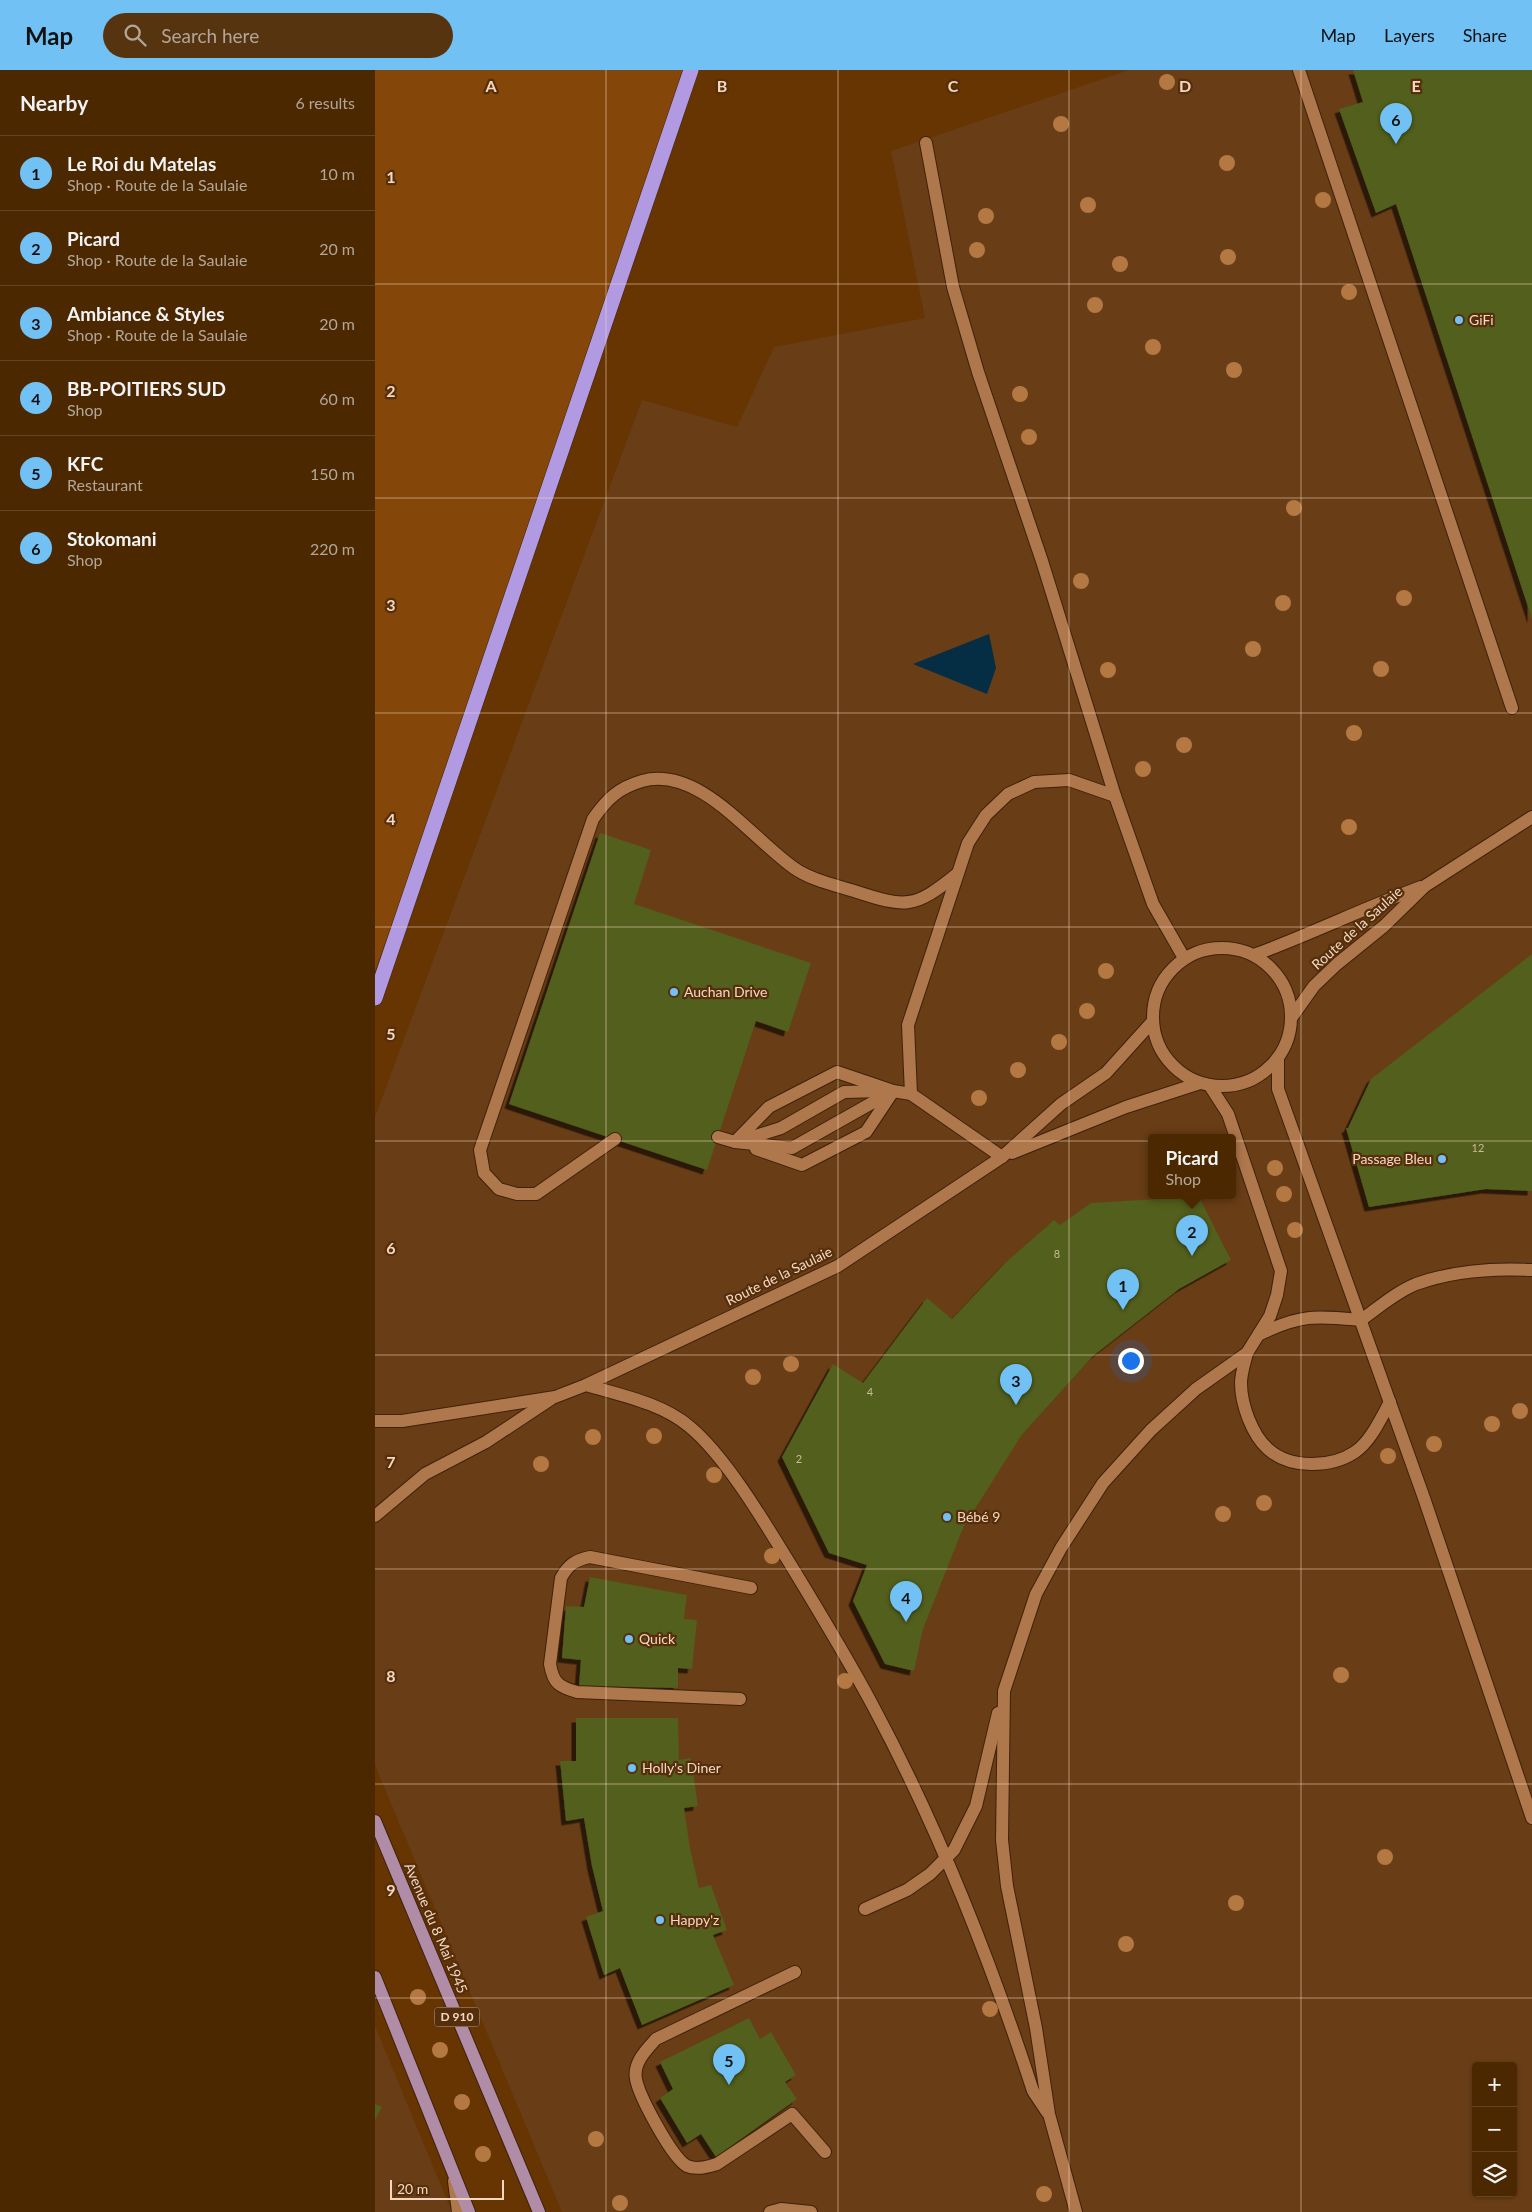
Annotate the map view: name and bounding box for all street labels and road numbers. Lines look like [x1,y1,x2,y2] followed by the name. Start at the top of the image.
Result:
[1308,883,1405,973] street label: Route de la Saulaie
[723,1242,835,1309] street label: Route de la Saulaie
[401,1860,472,1996] street label: Avenue du 8 Mai 1945
[434,2008,479,2026] road number: D 910

